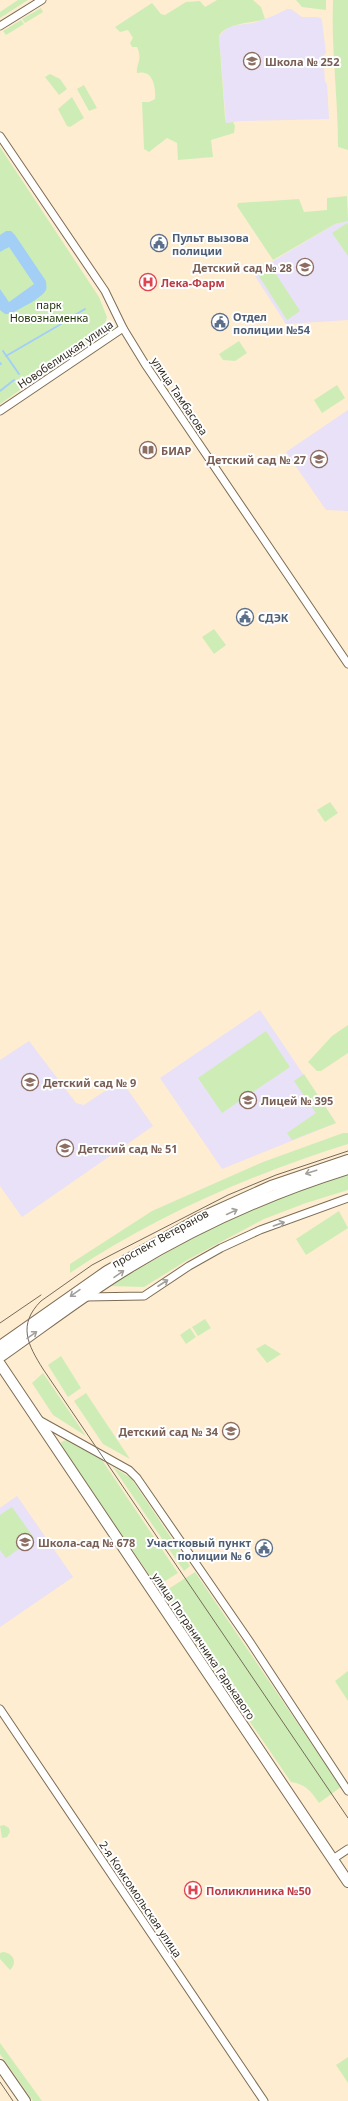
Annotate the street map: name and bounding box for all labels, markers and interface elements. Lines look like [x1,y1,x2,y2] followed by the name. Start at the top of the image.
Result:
[242,51,262,71] school or university icon: Школа № 252
[265,54,339,69] place label: Школа № 252
[172,230,249,258] place label: Пульт вызова полиции
[149,233,169,253] public building icon: Пульт вызова полиции
[295,257,315,277] school or university icon: Детский сад № 28
[193,260,292,275] place label: Детский сад № 28
[138,272,158,292] hospital icon: Лека-Фарм
[161,275,225,290] place label: Лека-Фарм
[10,297,88,325] park label: парк Новознаменка
[233,309,311,337] place label: Отдел полиции №54
[210,312,230,332] public building icon: Отдел полиции №54
[14,316,116,392] street label: Новобелицкая улица
[148,354,212,438] street label: улица Тамбасова
[138,440,158,460] library icon: БИАР
[161,443,191,458] place label: БИАР
[309,449,329,469] school or university icon: Детский сад № 27
[207,452,306,467] place label: Детский сад № 27
[235,607,255,627] public building icon: СДЭК
[258,610,289,625] place label: СДЭК
[20,1072,40,1092] school or university icon: Детский сад № 9
[43,1075,136,1090] place label: Детский сад № 9
[238,1090,258,1110] school or university icon: Лицей № 395
[261,1093,333,1108] place label: Лицей № 395
[55,1138,75,1158] school or university icon: Детский сад № 51
[78,1141,177,1156] place label: Детский сад № 51
[305,1169,318,1176] one-way arrow
[109,1205,211,1271] street label: проспект Ветеранов
[226,1208,238,1215] one-way arrow
[272,1219,284,1227] one-way arrow
[113,1270,124,1278] one-way arrow
[158,1279,169,1287] one-way arrow
[70,1289,81,1297] one-way arrow
[26,1331,37,1339] one-way arrow
[221,1421,241,1441] school or university icon: Детский сад № 34
[119,1424,219,1439] place label: Детский сад № 34
[15,1532,35,1552] school or university icon: Школа-сад № 678
[38,1535,135,1550] place label: Школа-сад № 678
[147,1535,251,1563] place label: Участковый пункт полиции № 6
[254,1538,274,1558] public building icon: Участковый пункт полиции № 6
[149,1570,259,1722] street label: улица Пограничника Гарькавого
[96,1838,186,1960] street label: 2-я Комсомольская улица
[183,1880,203,1900] hospital icon: Поликлиника №50
[206,1883,311,1898] place label: Поликлиника №50

